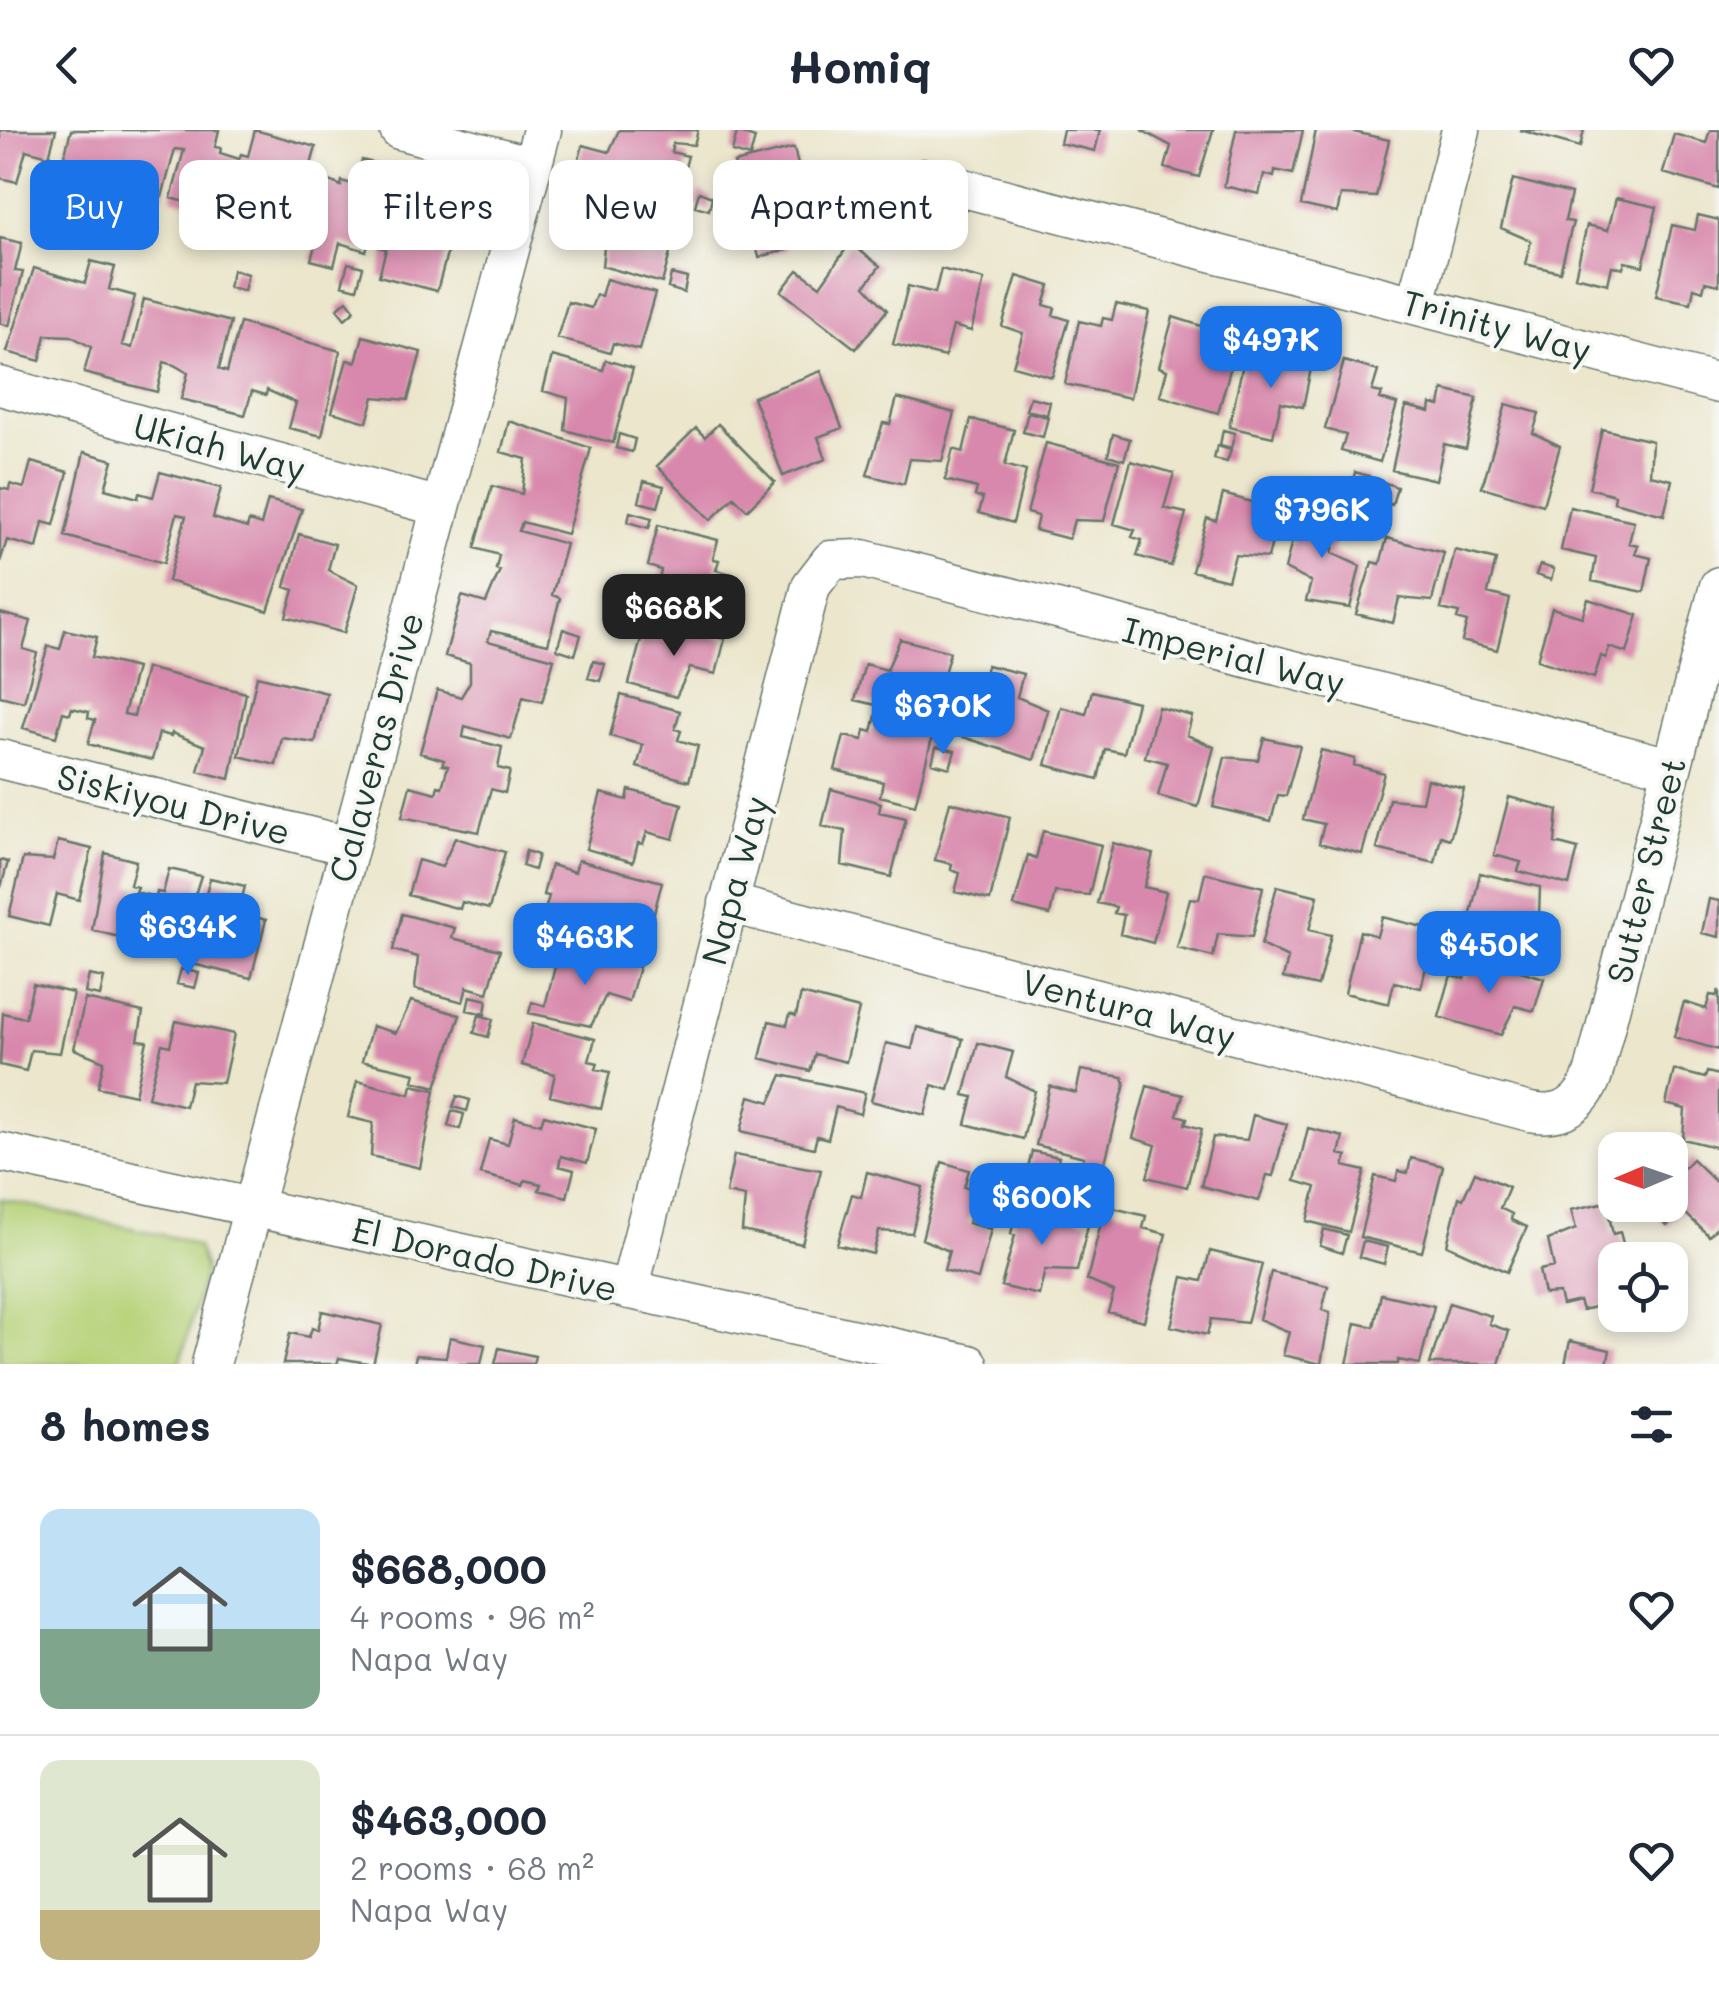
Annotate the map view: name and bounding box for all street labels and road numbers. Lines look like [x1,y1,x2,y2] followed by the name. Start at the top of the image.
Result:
[1398,278,1596,372] street label: Trinity Way
[129,401,311,491] street label: Ukiah Way
[1118,605,1350,705] street label: Imperial Way
[317,607,433,887] street label: Calaveras Drive
[53,752,295,854] street label: Siskiyou Drive
[1595,752,1695,988] street label: Sutter Street
[689,790,779,970] street label: Napa Way
[1017,957,1241,1059] street label: Ventura Way
[348,1205,622,1311] street label: El Dorado Drive

